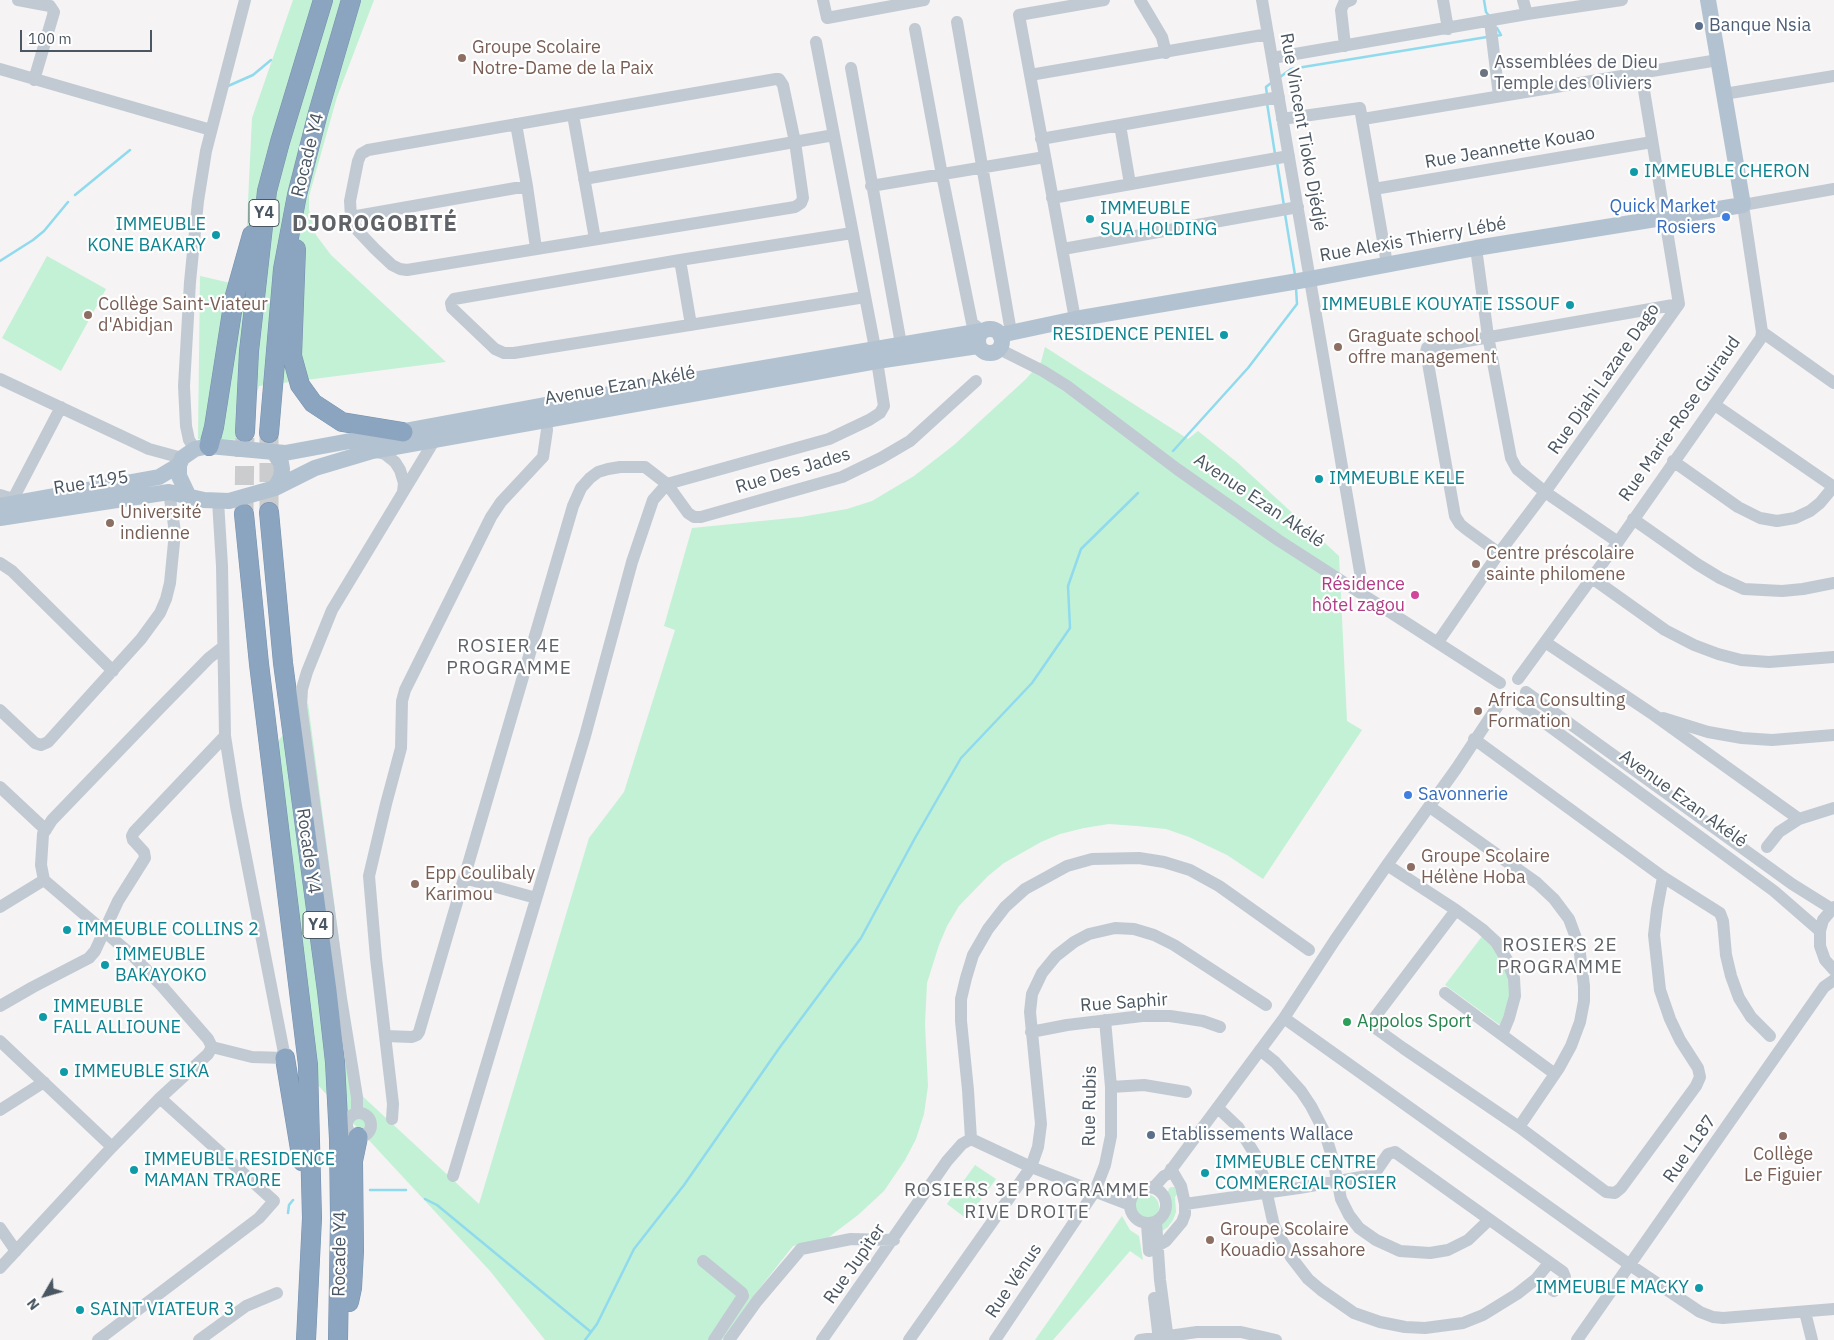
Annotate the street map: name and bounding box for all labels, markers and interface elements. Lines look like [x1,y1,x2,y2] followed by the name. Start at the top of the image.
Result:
[1709,15,1811,37] place label: Banque Nsia
[22,20,155,52] scale bar
[1693,20,1705,32] marker: Banque Nsia
[28,29,72,48] text: 100 m
[1275,31,1331,233] street label: Rue Vincent Tioko Djédjé
[472,37,654,80] place label: Groupe Scolaire Notre-Dame de la Paix
[456,52,468,64] marker: Groupe Scolaire Notre-Dame de la Paix
[1494,52,1658,94] place label: Assemblées de Dieu Temple des Oliviers
[1478,67,1490,79] marker: Assemblées de Dieu Temple des Oliviers
[287,111,329,199] street label: Rocade Y4
[1423,122,1597,174] street label: Rue Jeannette Kouao
[1644,161,1810,183] place label: IMMEUBLE CHERON
[1628,166,1640,178] marker: IMMEUBLE CHERON
[1610,196,1716,238] place label: Quick Market Rosiers
[1100,198,1217,240] place label: IMMEUBLE SUA HOLDING
[249,200,279,227] road number: Y4
[1720,211,1732,223] marker: Quick Market Rosiers
[291,212,459,238] district label: DJOROGOBITÉ
[1084,213,1096,225] marker: IMMEUBLE SUA HOLDING
[1318,213,1508,267] street label: Rue Alexis Thierry Lébé
[87,214,206,256] place label: IMMEUBLE KONE BAKARY
[210,229,222,241] marker: IMMEUBLE KONE BAKARY
[98,294,268,336] place label: Collège Saint-Viateur d'Abidjan
[1321,294,1560,316] place label: IMMEUBLE KOUYATE ISSOUF
[1544,299,1664,459] street label: Rue Djahi Lazare Dago
[1564,299,1576,311] marker: IMMEUBLE KOUYATE ISSOUF
[82,309,94,321] marker: Collège Saint-Viateur d'Abidjan
[1052,324,1214,346] place label: RESIDENCE PENIEL
[1348,326,1497,368] place label: Graguate school offre management
[1218,329,1230,341] marker: RESIDENCE PENIEL
[1615,332,1745,506] street label: Rue Marie-Rose Guiraud
[1332,341,1344,353] marker: Graguate school offre management
[543,362,697,410] street label: Avenue Ezan Akélé
[733,443,853,499] street label: Rue Des Jades
[1190,449,1328,553] street label: Avenue Ezan Akélé
[52,466,130,500] street label: Rue I195
[1329,468,1465,490] place label: IMMEUBLE KELE
[1313,473,1325,485] marker: IMMEUBLE KELE
[120,502,202,544] place label: Université indienne
[104,517,116,529] marker: Université indienne
[1486,543,1634,586] place label: Centre préscolaire sainte philomene
[1470,558,1482,570] marker: Centre préscolaire sainte philomene
[1312,574,1405,616] place label: Résidence hôtel zagou
[1409,589,1421,601] marker: Résidence hôtel zagou
[445,636,573,680] district label: ROSIER 4E PROGRAMME
[1488,690,1625,732] place label: Africa Consulting Formation
[1472,705,1484,717] marker: Africa Consulting Formation
[1615,745,1751,853] street label: Avenue Ezan Akélé
[1418,784,1508,806] place label: Savonnerie
[1402,789,1414,801] marker: Savonnerie
[291,807,325,895] street label: Rocade Y4
[1421,846,1550,889] place label: Groupe Scolaire Hélène Hoba
[1405,861,1417,873] marker: Groupe Scolaire Hélène Hoba
[425,863,535,906] place label: Epp Coulibaly Karimou
[409,878,421,890] marker: Epp Coulibaly Karimou
[303,912,333,938] road number: Y4
[77,919,259,941] place label: IMMEUBLE COLLINS 2
[61,924,73,936] marker: IMMEUBLE COLLINS 2
[1496,935,1624,979] district label: ROSIERS 2E PROGRAMME
[115,944,207,986] place label: IMMEUBLE BAKAYOKO
[99,959,111,971] marker: IMMEUBLE BAKAYOKO
[1079,989,1169,1017] street label: Rue Saphir
[53,996,181,1038] place label: IMMEUBLE FALL ALLIOUNE
[37,1011,49,1023] marker: IMMEUBLE FALL ALLIOUNE
[1357,1011,1471,1033] place label: Appolos Sport
[1341,1016,1353,1028] marker: Appolos Sport
[74,1061,209,1083] place label: IMMEUBLE SIKA
[1078,1065,1102,1147] street label: Rue Rubis
[58,1066,70,1078] marker: IMMEUBLE SIKA
[1659,1111,1721,1187] street label: Rue L187
[1161,1124,1353,1146] place label: Etablissements Wallace
[1145,1129,1157,1141] marker: Etablissements Wallace
[1777,1130,1789,1142] marker: Collège Le Figuier
[1744,1144,1822,1186] place label: Collège Le Figuier
[144,1149,335,1192] place label: IMMEUBLE RESIDENCE MAMAN TRAORE
[1215,1152,1397,1194] place label: IMMEUBLE CENTRE COMMERCIAL ROSIER
[128,1164,140,1176] marker: IMMEUBLE RESIDENCE MAMAN TRAORE
[1199,1167,1211,1179] marker: IMMEUBLE CENTRE COMMERCIAL ROSIER
[901,1180,1153,1224] district label: ROSIERS 3E PROGRAMME RIVE DROITE
[328,1211,352,1297] street label: Rocade Y4
[1220,1219,1365,1262] place label: Groupe Scolaire Kouadio Assahore
[819,1220,891,1308] street label: Rue Jupiter
[1204,1234,1216,1246] marker: Groupe Scolaire Kouadio Assahore
[981,1240,1047,1322] street label: Rue Vénus
[20,1270,70,1320] north arrow
[1535,1277,1689,1299] place label: IMMEUBLE MACKY
[1693,1282,1705,1294] marker: IMMEUBLE MACKY
[23,1295,43,1314] text: N
[90,1299,235,1321] place label: SAINT VIATEUR 3
[74,1304,86,1316] marker: SAINT VIATEUR 3

